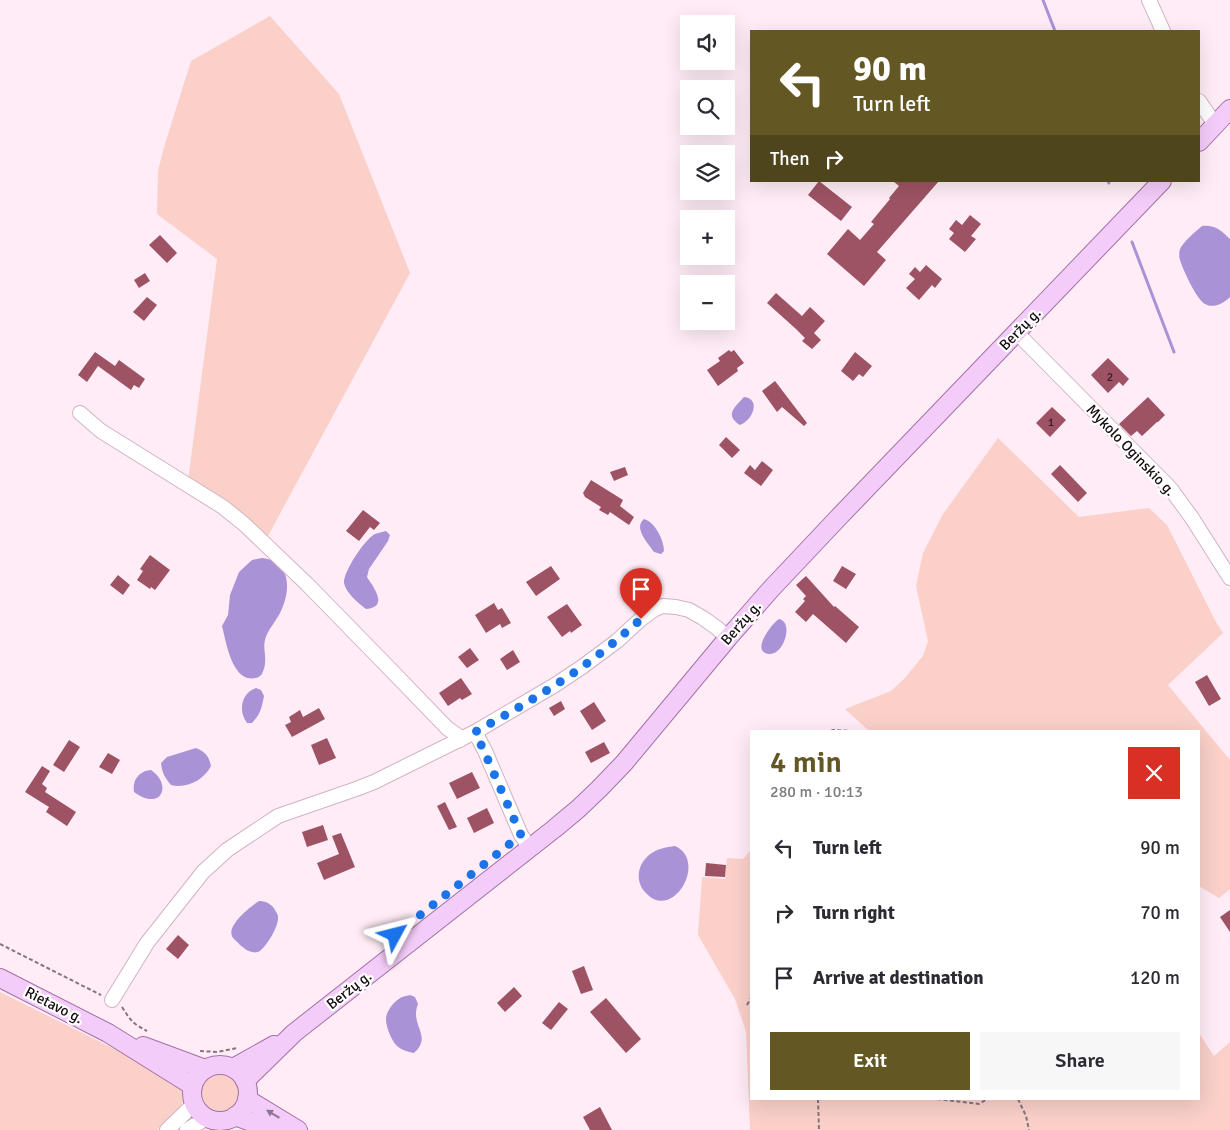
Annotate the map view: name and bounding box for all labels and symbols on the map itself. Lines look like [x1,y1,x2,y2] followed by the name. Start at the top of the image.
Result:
[995,304,1045,354] street label: Beržų g.
[1107,370,1113,385] house number: 2
[1083,400,1179,500] street label: Mykolo Oginskio g.
[1048,415,1054,430] house number: 1
[620,568,662,619] pin
[717,597,765,649] street label: Beržų g.
[368,908,420,960] position arrow
[323,967,375,1013] street label: Beržų g.
[22,983,86,1027] street label: Rietavo g.
[266,1110,279,1119] one-way arrow

